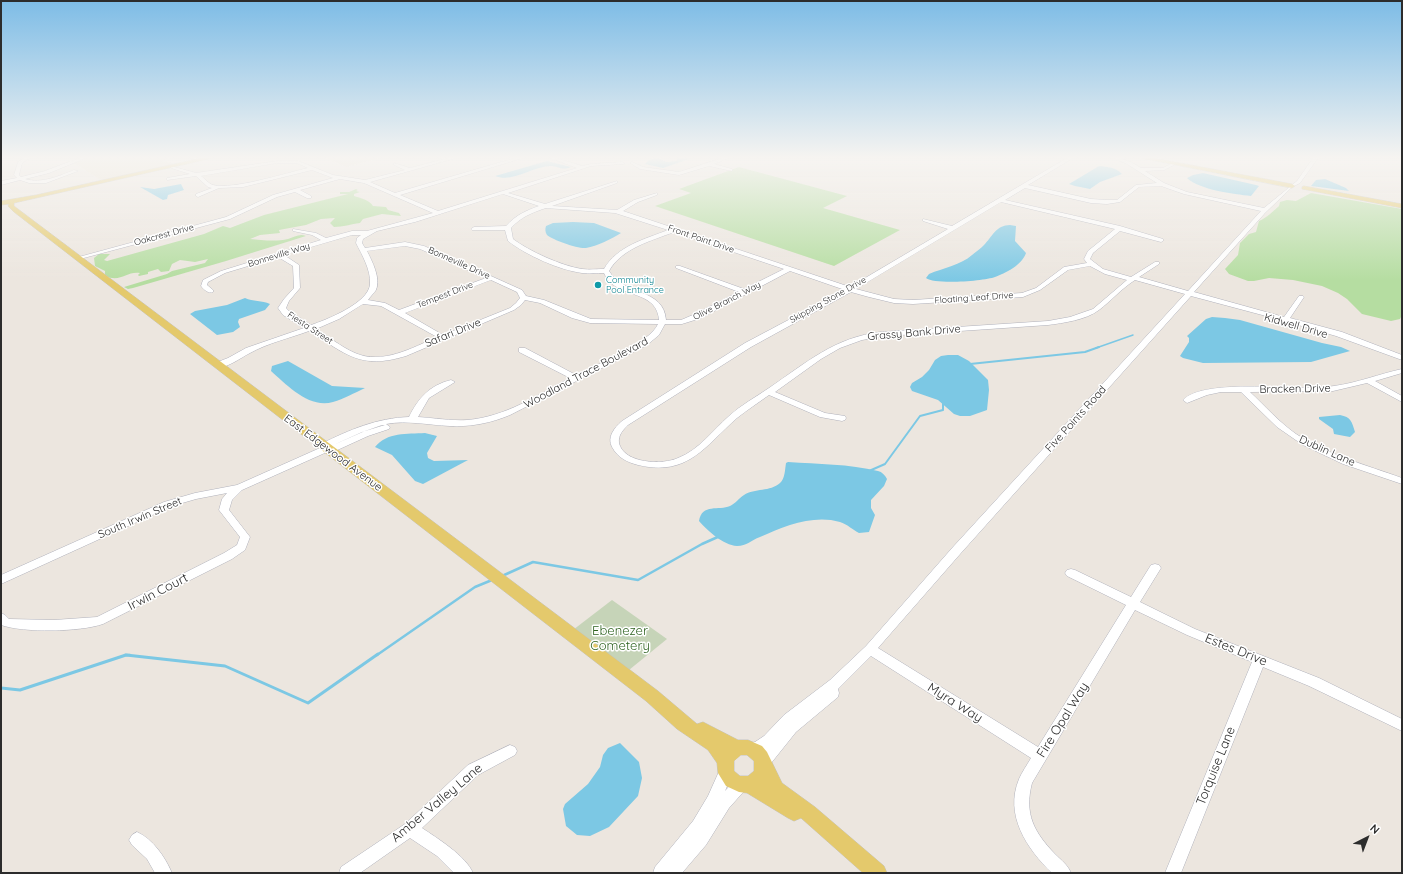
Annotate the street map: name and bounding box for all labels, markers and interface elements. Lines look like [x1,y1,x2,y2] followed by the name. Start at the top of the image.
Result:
[133,222,195,248] street label: Oakcrest Drive
[666,223,736,255] street label: Front Point Drive
[247,240,311,270] street label: Bonneville Way
[426,245,492,281] street label: Bonneville Drive
[788,274,868,326] street label: Skipping Stone Drive
[606,275,664,296] place label: Community Pool Entrance
[415,279,475,311] street label: Tempest Drive
[691,279,763,323] street label: Olive Branch Way
[593,280,603,290] marker: Community Pool Entrance
[934,290,1014,306] street label: Floating Leaf Drive
[285,309,335,347] street label: Fiesta Street
[1263,311,1329,341] street label: Kidwell Drive
[423,316,483,350] street label: Safari Drive
[867,322,961,344] street label: Grassy Bank Drive
[522,335,650,411] street label: Woodland Trace Boulevard
[1259,382,1331,396] street label: Bracken Drive
[1043,383,1109,455] street label: Five Points Road
[281,412,385,494] street label: East Edgewood Avenue
[1297,433,1357,469] street label: Dublin Lane
[96,494,184,542] street label: South Irwin Street
[125,570,191,614] street label: Irwin Court
[590,623,650,654] park label: Ebenezer Cometery
[1202,630,1270,670] street label: Estes Drive
[925,680,985,726] street label: Myra Way
[1034,680,1092,760] street label: Fire Opal Way
[1193,724,1239,808] street label: Torquise Lane
[388,760,486,846] street label: Amber Valley Lane
[1347,818,1387,858] north arrow
[1367,821,1383,837] text: N

